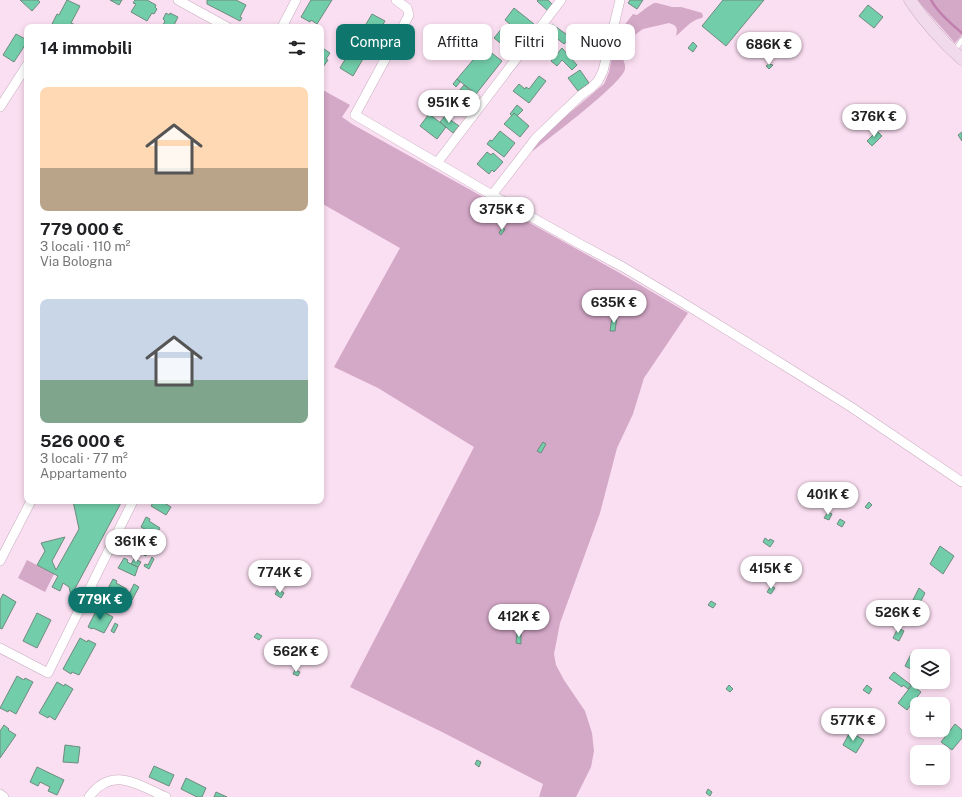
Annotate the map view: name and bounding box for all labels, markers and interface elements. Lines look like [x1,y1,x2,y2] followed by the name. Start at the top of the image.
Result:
[336,24,415,60] chip: Compra
[423,24,492,60] chip: Affitta
[500,24,558,60] chip: Filtri
[566,24,635,60] chip: Nuovo
[736,32,802,66] pin: 686K €
[286,37,308,59] icon: filters
[746,37,792,52] text: 686K €
[40,38,132,58] text: 14 immobili
[416,90,482,124] pin: 951K €
[427,95,471,110] text: 951K €
[841,104,907,138] pin: 376K €
[851,109,897,124] text: 376K €
[138,113,210,185] icon: home
[469,197,535,231] pin: 375K €
[479,202,525,217] text: 375K €
[40,219,124,239] text: 779 000 €
[40,239,131,254] text: 3 locali · 110 m²
[40,254,112,269] text: Via Bologna
[581,290,647,324] pin: 635K €
[591,295,637,310] text: 635K €
[138,325,210,397] icon: home
[40,431,125,451] text: 526 000 €
[40,451,128,466] text: 3 locali · 77 m²
[40,466,127,481] text: Appartamento
[795,482,861,516] pin: 401K €
[806,487,850,502] text: 401K €
[103,529,169,563] pin: 361K €
[114,534,158,549] text: 361K €
[738,556,804,590] pin: 415K €
[247,560,313,594] pin: 774K €
[749,561,793,576] text: 415K €
[257,565,303,580] text: 774K €
[67,587,133,621] pin: 779K €
[77,592,123,607] text: 779K €
[865,600,931,634] pin: 526K €
[486,604,552,638] pin: 412K €
[875,605,921,620] text: 526K €
[497,609,541,624] text: 412K €
[263,639,329,673] pin: 562K €
[273,644,319,659] text: 562K €
[910,649,950,785] map controls
[910,649,950,689] button: layers
[910,697,950,737] button: +
[820,708,886,742] pin: 577K €
[830,713,876,728] text: 577K €
[910,745,950,785] button: −

